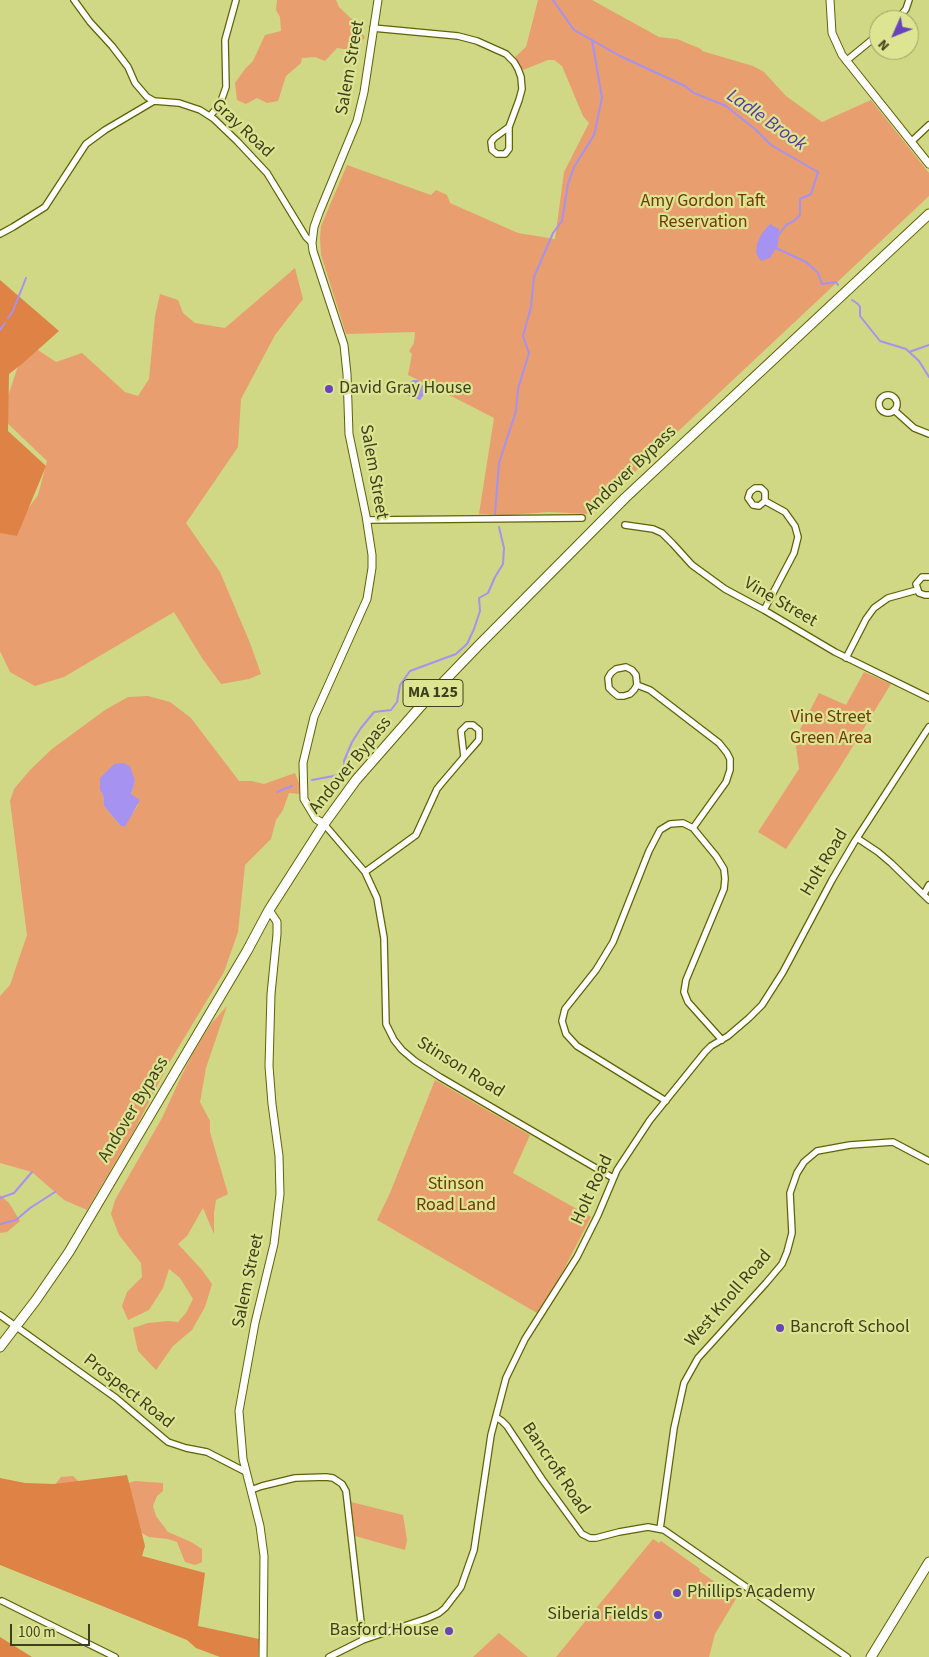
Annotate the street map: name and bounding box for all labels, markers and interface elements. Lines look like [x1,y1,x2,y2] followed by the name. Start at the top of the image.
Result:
[869,10,919,60] north arrow
[332,19,370,117] street label: Salem Street
[874,34,894,55] text: N
[722,85,810,157] water label: Ladle Brook
[207,95,277,163] street label: Gray Road
[641,191,765,233] park label: Amy Gordon Taft Reservation
[339,378,471,400] place label: David Gray House
[323,383,335,395] marker: David Gray House
[581,422,681,520] street label: Andover Bypass
[354,423,392,521] street label: Salem Street
[739,573,821,633] street label: Vine Street
[403,680,463,706] road number: MA 125
[790,707,872,750] park label: Vine Street Green Area
[305,713,397,819] street label: Andover Bypass
[797,826,853,900] street label: Holt Road
[412,1033,508,1103] street label: Stinson Road
[94,1053,174,1167] street label: Andover Bypass
[567,1152,619,1228] street label: Holt Road
[416,1174,496,1216] park label: Stinson Road Land
[228,1232,270,1330] street label: Salem Street
[681,1246,777,1352] street label: West Knoll Road
[790,1317,909,1339] place label: Bancroft School
[774,1322,786,1334] marker: Bancroft School
[78,1350,178,1434] street label: Prospect Road
[516,1419,594,1519] street label: Bancroft Road
[687,1582,815,1604] place label: Phillips Academy
[671,1587,683,1599] marker: Phillips Academy
[547,1604,648,1626] place label: Siberia Fields
[652,1609,664,1621] marker: Siberia Fields
[12,1614,92,1646] scale bar
[330,1620,439,1642] place label: Basford House
[18,1622,56,1643] text: 100 m
[443,1625,455,1637] marker: Basford House

